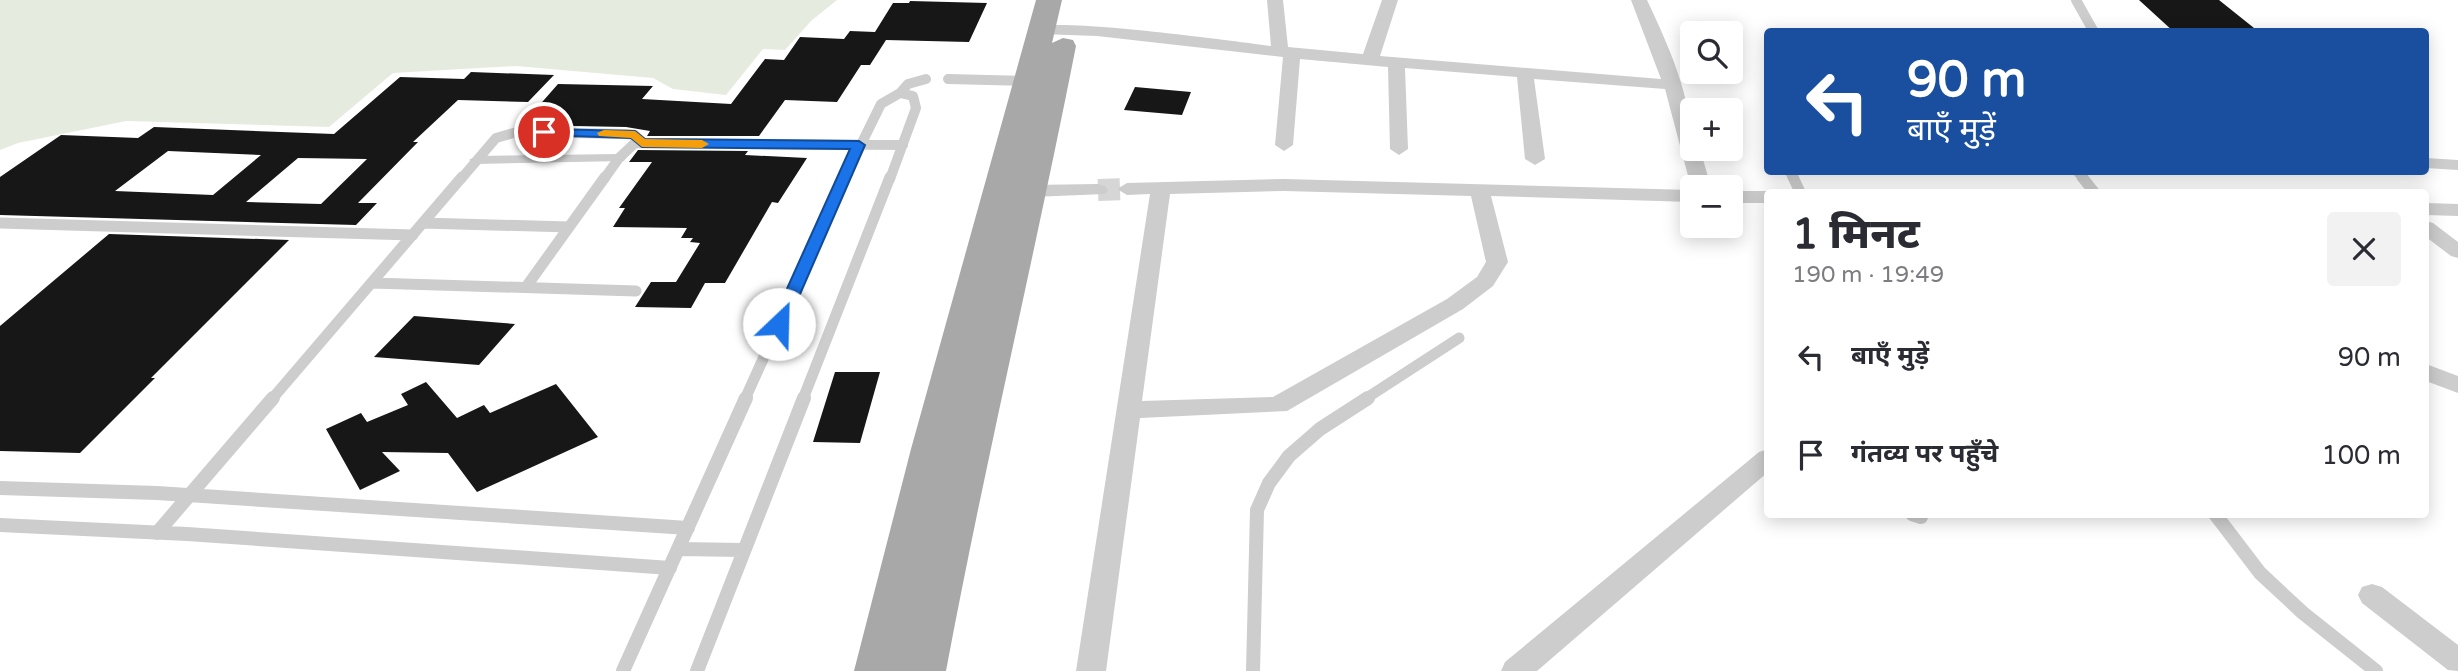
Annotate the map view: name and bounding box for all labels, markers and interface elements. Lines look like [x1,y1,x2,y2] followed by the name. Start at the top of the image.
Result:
[1680,21,1743,238] map controls
[1680,21,1743,84] button: search
[1907,51,2026,110] text: 90 m
[1792,56,1883,147] icon: left
[1680,98,1743,161] button: +
[514,102,574,162] pin
[1907,111,1996,149] text: बाएँ मुड़ें
[525,113,563,151] icon: arrive
[1680,175,1743,238] button: −
[1792,209,1920,260] text: 1 मिनट
[2327,212,2401,286] button: close
[1792,261,1944,289] text: 190 m · 19:49
[742,287,816,361] position arrow
[1792,338,1830,376] icon: left
[1851,340,1929,371] text: बाएँ मुड़ें
[2338,342,2401,373] text: 90 m
[1792,436,1830,474] icon: arrive
[1851,438,1998,469] text: गंतव्य पर पहुँचे
[2321,440,2401,471] text: 100 m

